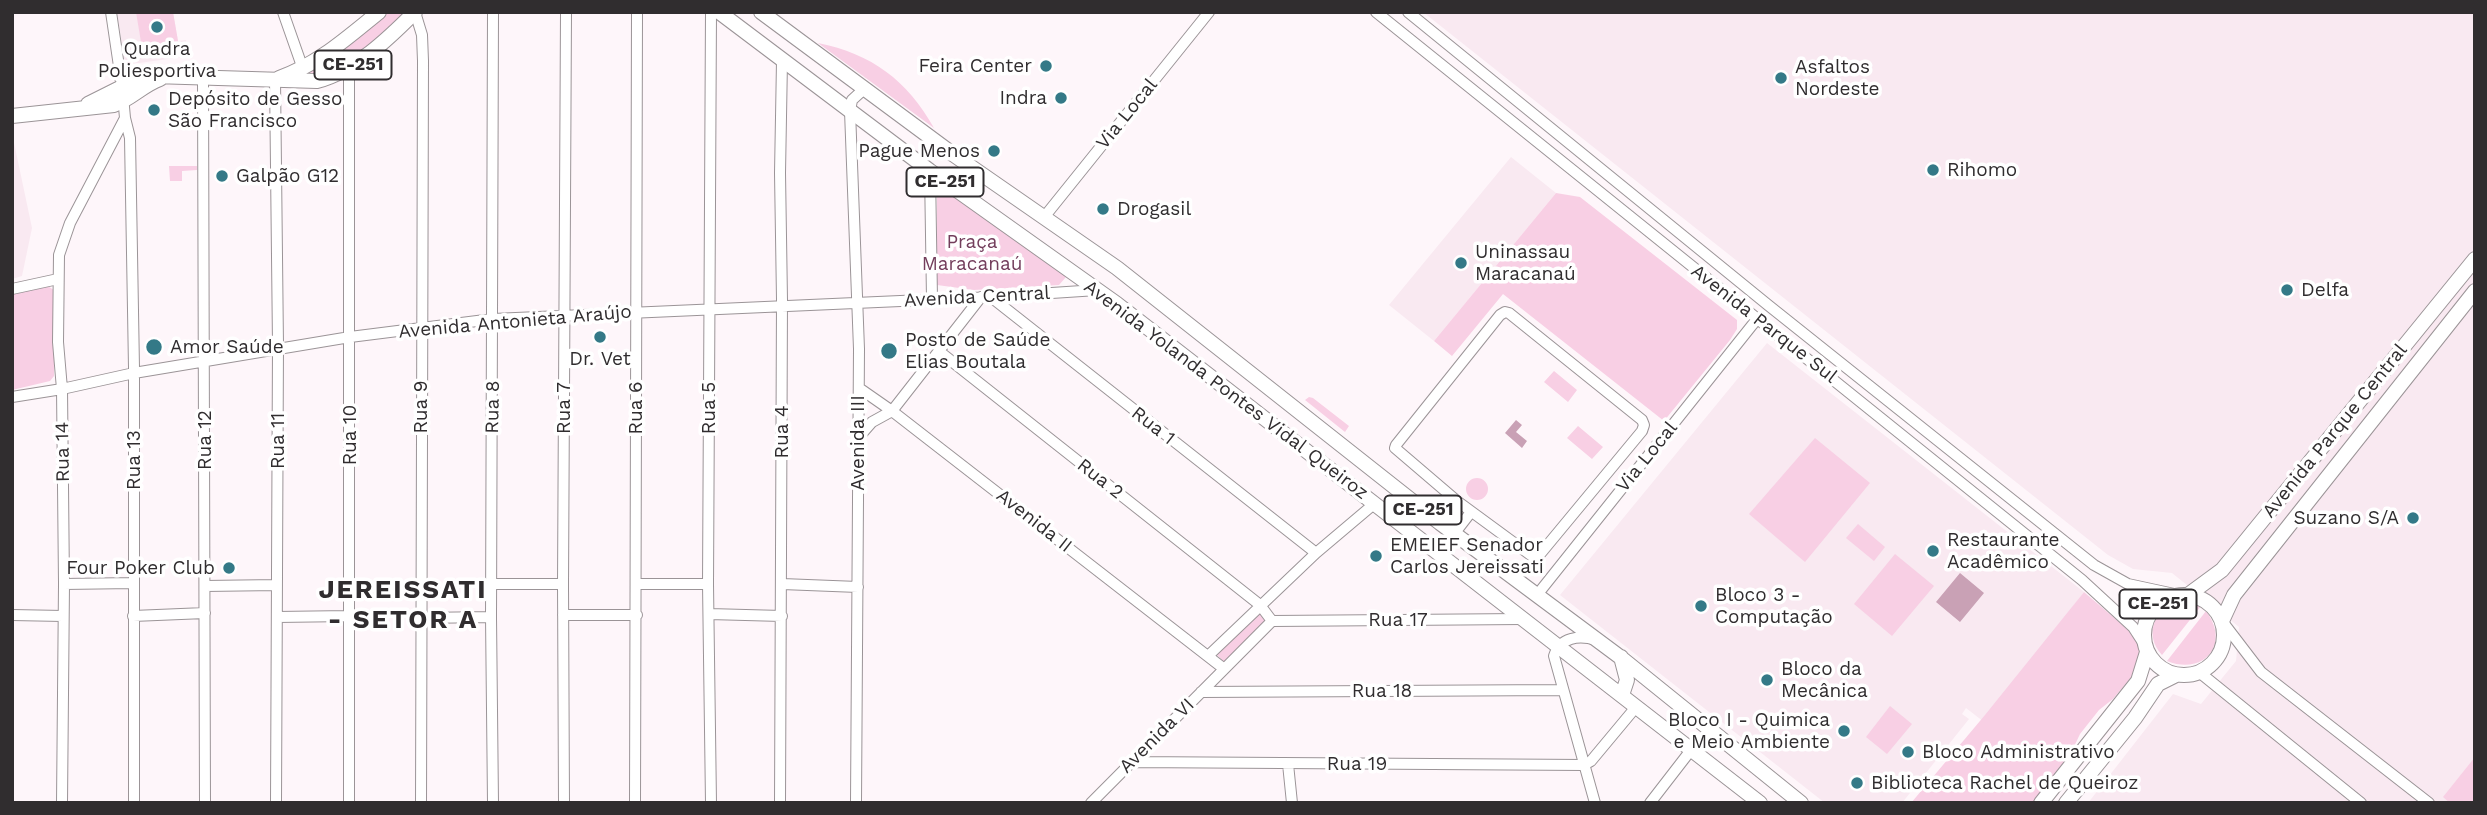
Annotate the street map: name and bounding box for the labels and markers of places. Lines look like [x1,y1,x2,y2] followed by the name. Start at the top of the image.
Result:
[149,19,165,35] marker: Quadra Poliesportiva
[98,38,216,82] place label: Quadra Poliesportiva
[918,55,1032,77] place label: Feira Center
[1795,56,1879,100] place label: Asfaltos Nordeste
[1038,58,1054,74] marker: Feira Center
[1773,70,1789,86] marker: Asfaltos Nordeste
[1000,87,1047,109] place label: Indra
[168,88,342,132] place label: Depósito de Gesso São Francisco
[1053,90,1069,106] marker: Indra
[146,102,162,118] marker: Depósito de Gesso São Francisco
[858,140,980,162] place label: Pague Menos
[986,143,1002,159] marker: Pague Menos
[1947,159,2017,181] place label: Rihomo
[1925,162,1941,178] marker: Rihomo
[236,165,339,187] place label: Galpão G12
[214,168,230,184] marker: Galpão G12
[1117,198,1191,220] place label: Drogasil
[1095,201,1111,217] marker: Drogasil
[1475,241,1576,285] place label: Uninassau Maracanaú
[1453,255,1469,271] marker: Uninassau Maracanaú
[2301,279,2349,301] place label: Delfa
[2279,282,2295,298] marker: Delfa
[592,329,608,345] marker: Dr. Vet
[905,329,1050,373] place label: Posto de Saúde Elias Boutala
[170,336,284,358] place label: Amor Saúde
[144,337,164,357] marker: Amor Saúde
[879,341,899,361] marker: Posto de Saúde Elias Boutala
[569,348,631,370] place label: Dr. Vet
[2293,507,2399,529] place label: Suzano S/A
[2405,510,2421,526] marker: Suzano S/A
[1947,529,2060,573] place label: Restaurante Acadêmico
[1390,534,1544,578] place label: EMEIEF Senador Carlos Jereissati
[1925,543,1941,559] marker: Restaurante Acadêmico
[1368,548,1384,564] marker: EMEIEF Senador Carlos Jereissati
[66,557,215,579] place label: Four Poker Club
[221,560,237,576] marker: Four Poker Club
[1715,584,1833,628] place label: Bloco 3 - Computação
[1693,598,1709,614] marker: Bloco 3 - Computação
[1781,658,1868,702] place label: Bloco da Mecânica
[1759,672,1775,688] marker: Bloco da Mecânica
[1668,709,1830,753] place label: Bloco I - Quimica e Meio Ambiente
[1836,723,1852,739] marker: Bloco I - Quimica e Meio Ambiente
[1922,741,2115,763] place label: Bloco Administrativo
[1900,744,1916,760] marker: Bloco Administrativo
[1871,772,2138,794] place label: Biblioteca Rachel de Queiroz
[1849,775,1865,791] marker: Biblioteca Rachel de Queiroz

